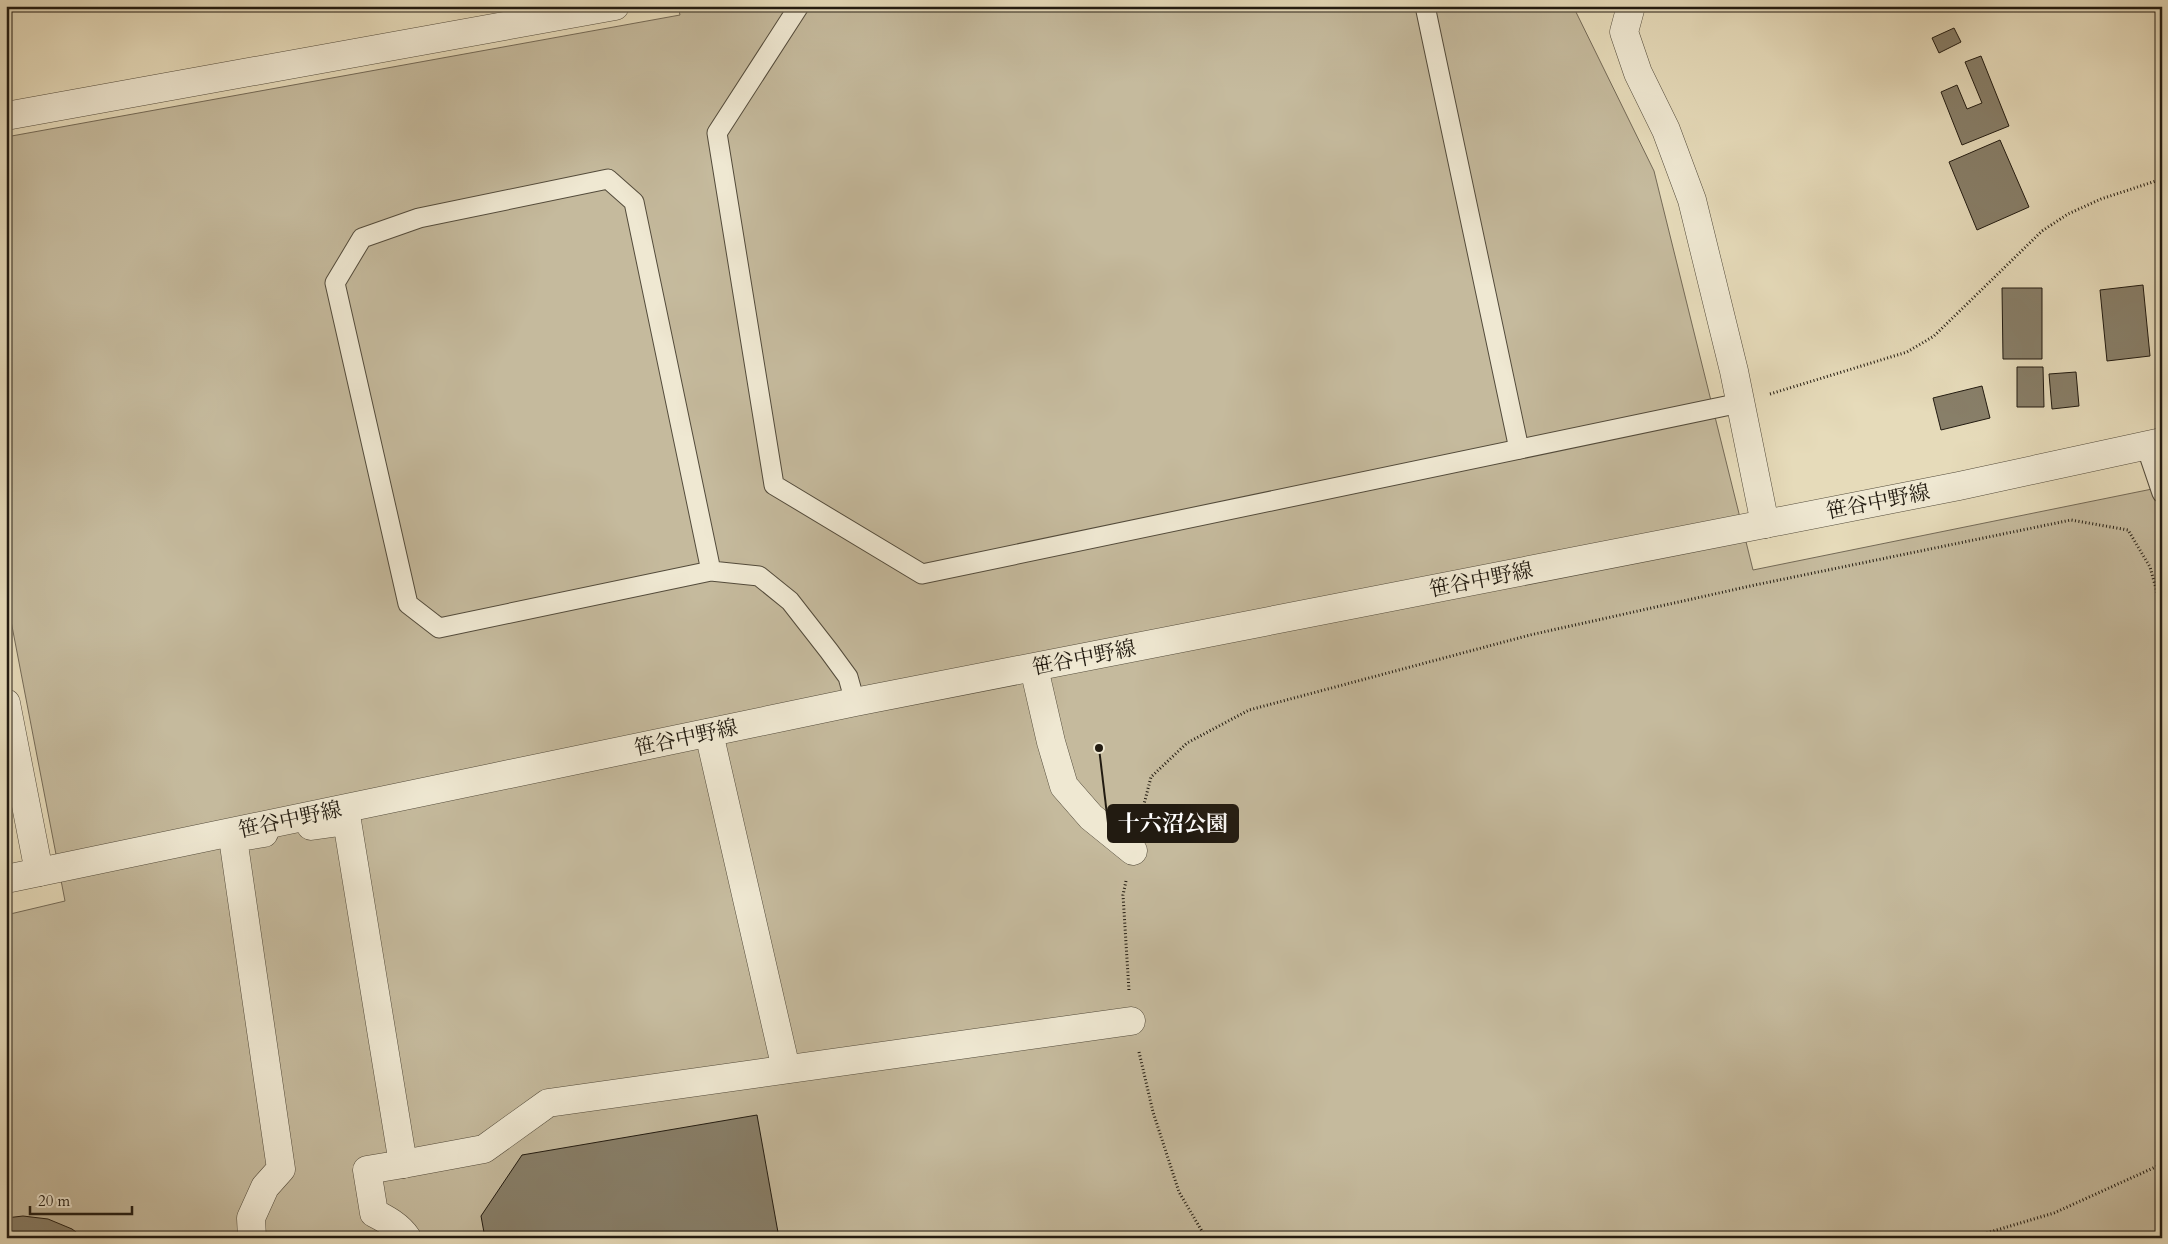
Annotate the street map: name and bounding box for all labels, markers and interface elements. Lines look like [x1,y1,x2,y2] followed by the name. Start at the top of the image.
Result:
[1824,478,1932,526] street label: 笹谷中野線
[1427,556,1535,604] street label: 笹谷中野線
[1030,634,1138,682] street label: 笹谷中野線
[632,713,740,763] street label: 笹谷中野線
[236,795,344,845] street label: 笹谷中野線
[1108,805,1238,842] callout: 十六沼公園
[1118,809,1228,839] text: 十六沼公園
[30,1184,132,1216] scale bar
[38,1191,70,1211] text: 20 m

